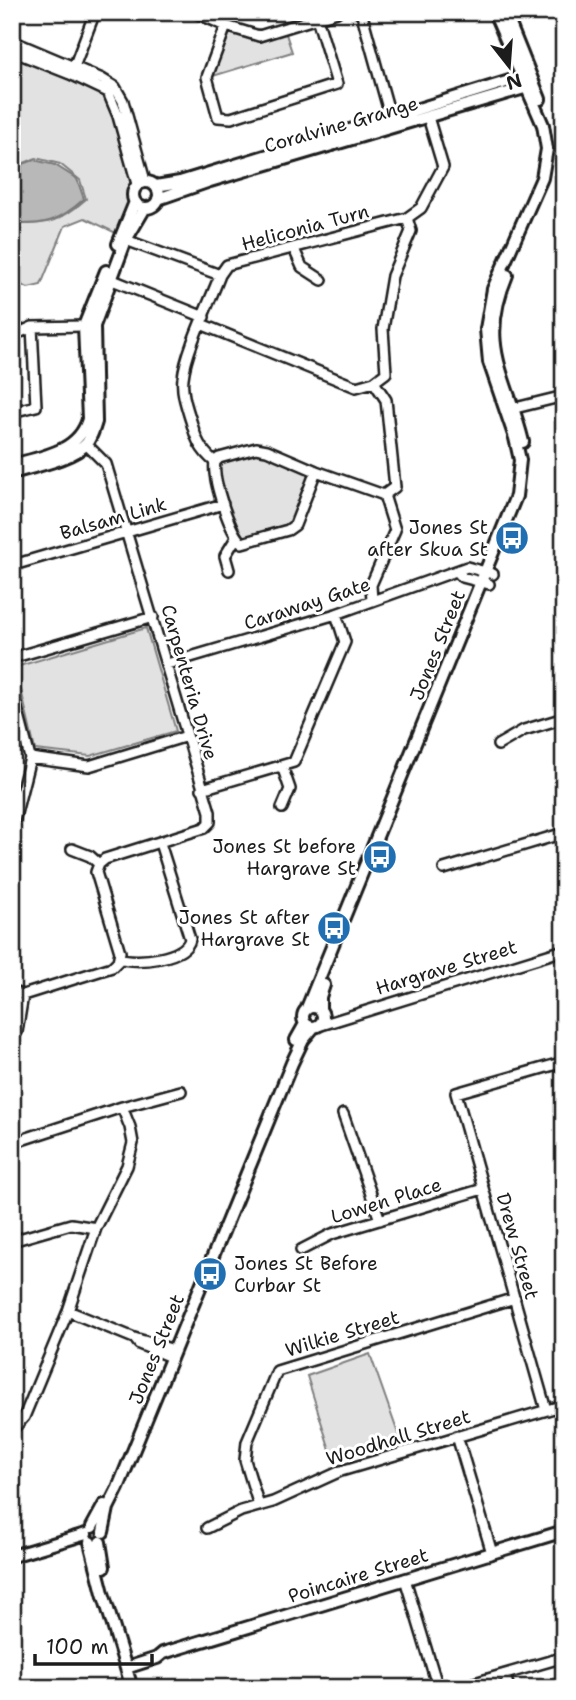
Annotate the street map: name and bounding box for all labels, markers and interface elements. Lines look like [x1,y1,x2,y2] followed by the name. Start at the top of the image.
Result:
[475,32,544,102] north arrow
[503,68,525,96] text: N
[261,91,421,158] street label: Coralvine Grange
[239,198,372,256] street label: Heliconia Turn
[57,491,169,546] street label: Balsam Link
[367,515,488,562] place label: Jones St after Skua St
[493,519,531,557] bus stop icon: Jones St after Skua St
[241,571,374,636] street label: Caraway Gate
[404,586,471,704] street label: Jones Street
[155,601,224,763] street label: Carpenteria Drive
[212,834,356,881] place label: Jones St before Hargrave St
[361,838,399,876] bus stop icon: Jones St before Hargrave St
[179,905,310,952] place label: Jones St after Hargrave St
[315,909,353,947] bus stop icon: Jones St after Hargrave St
[372,934,520,1001] street label: Hargrave Street
[328,1172,445,1229] street label: Lowen Place
[490,1190,545,1302] street label: Drew Street
[234,1251,378,1298] place label: Jones St Before Curbar St
[191,1255,229,1293] bus stop icon: Jones St Before Curbar St
[123,1290,190,1408] street label: Jones Street
[282,1304,402,1363] street label: Wilkie Street
[323,1404,473,1471] street label: Woodhall Street
[285,1542,431,1609] street label: Poincaire Street
[35,1623,152,1667] scale bar
[46,1633,109,1661] text: 100 m

